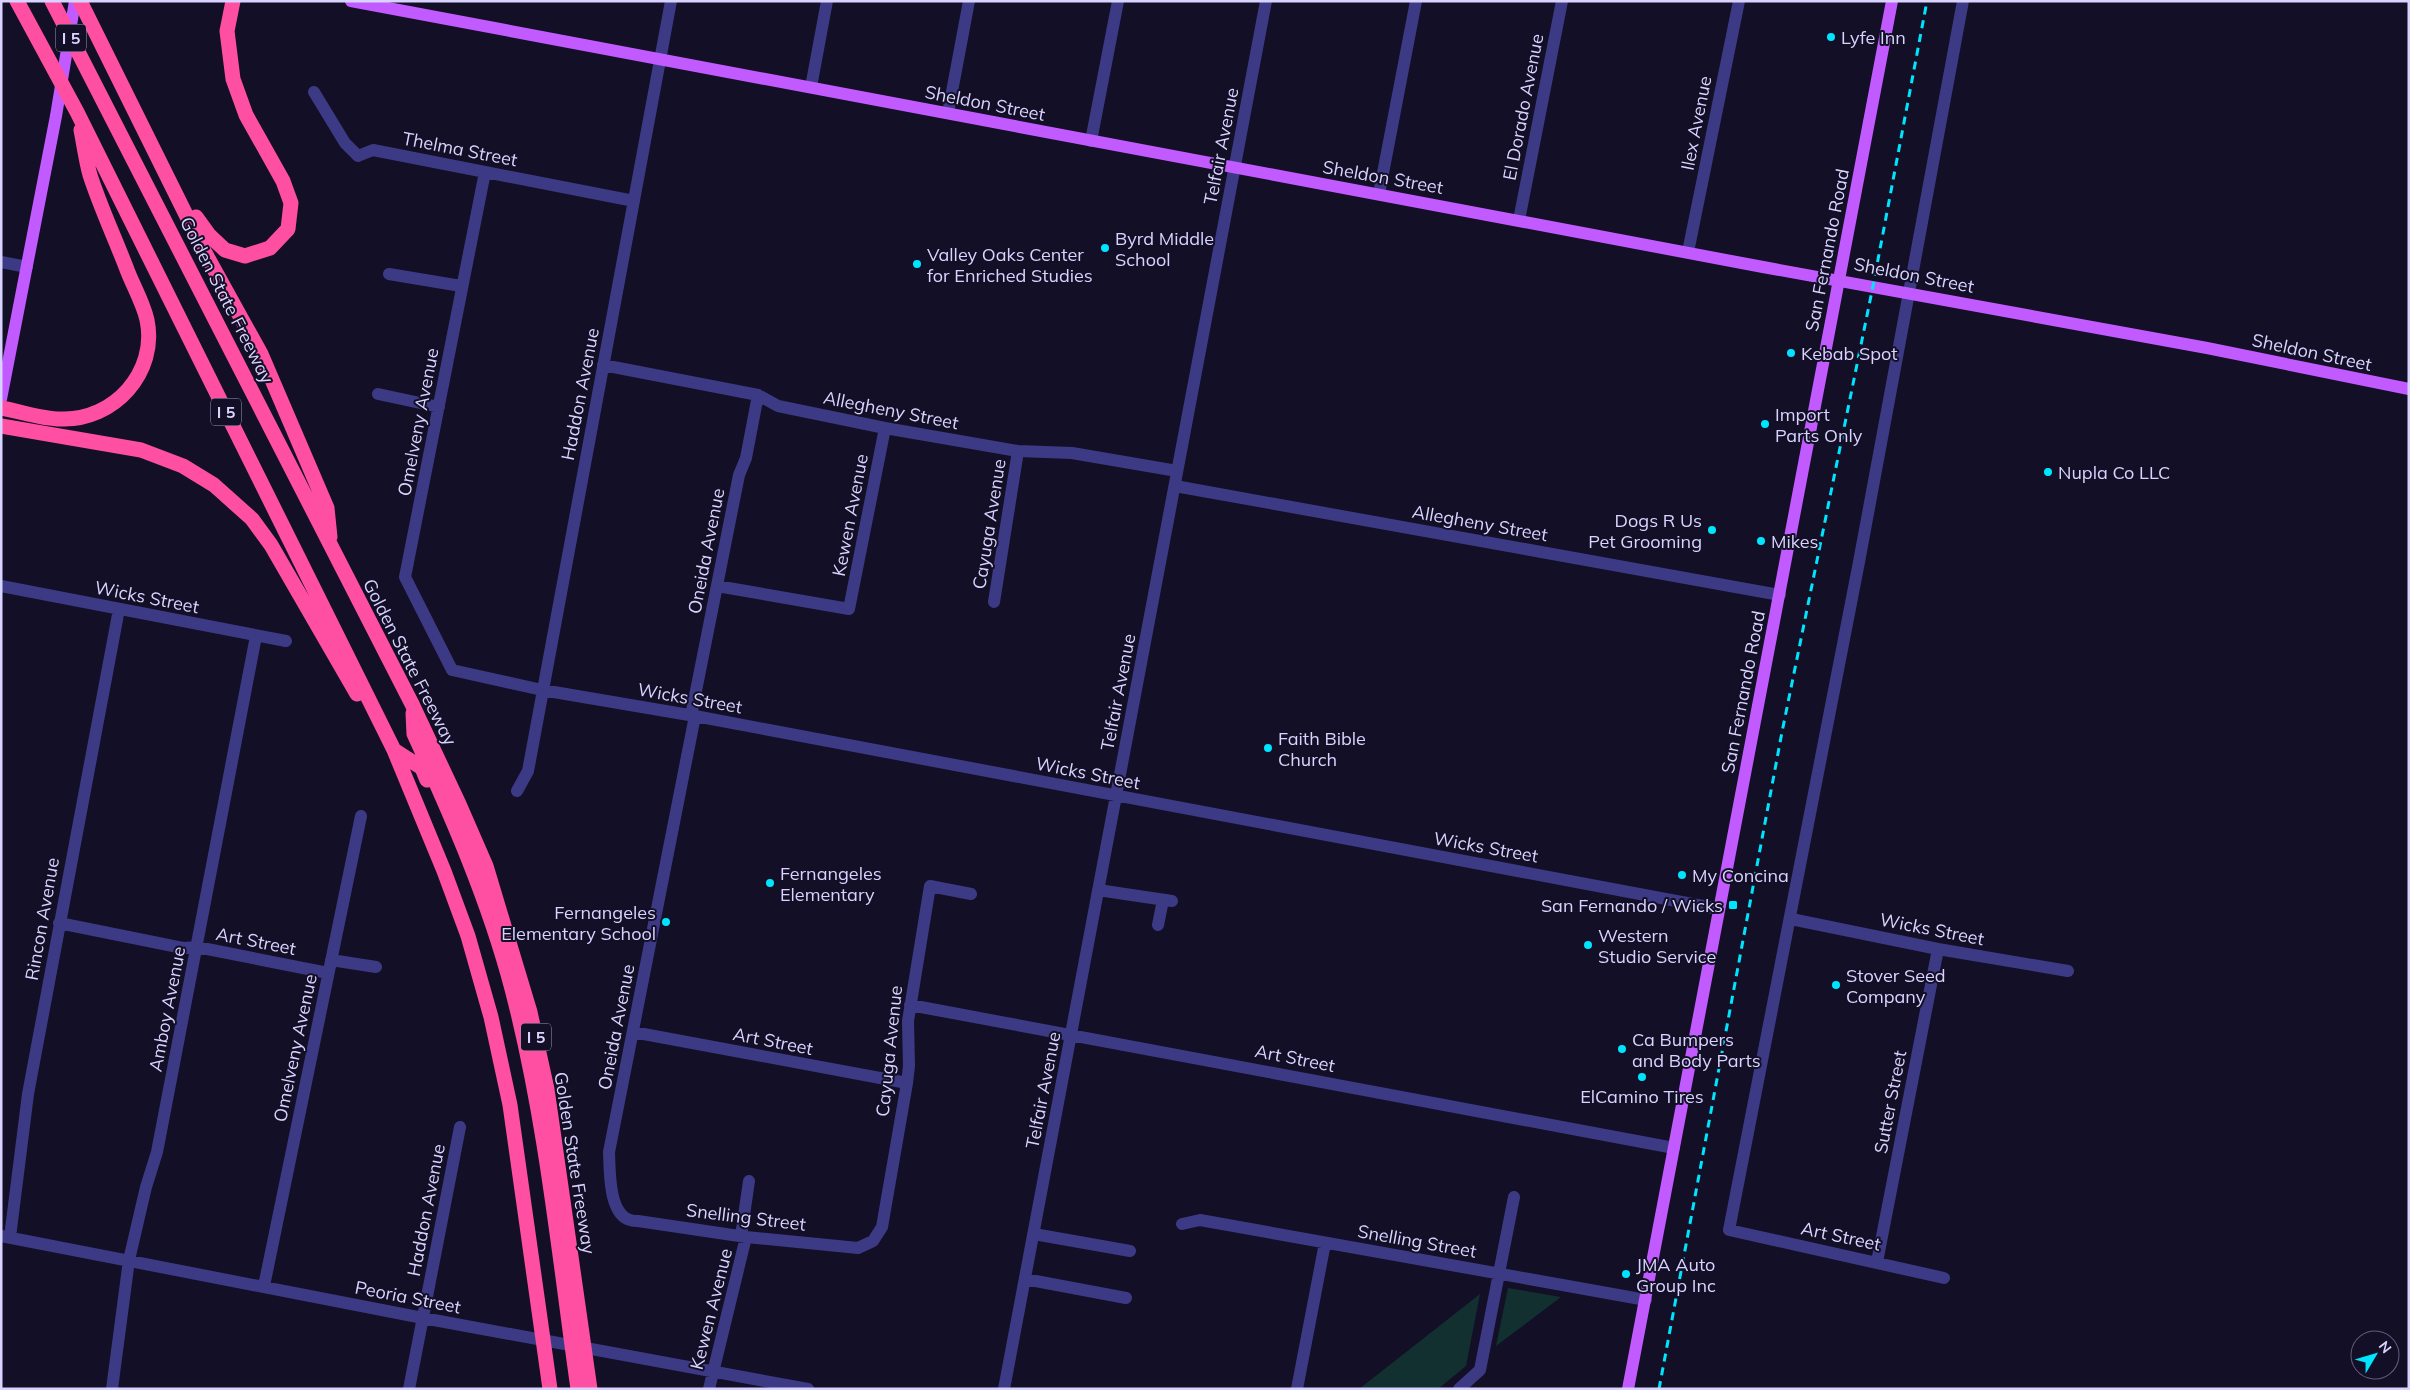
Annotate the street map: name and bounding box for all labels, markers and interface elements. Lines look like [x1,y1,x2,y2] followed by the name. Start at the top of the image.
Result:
[56,24,86,52] road number: I 5
[1841,26,1906,49] place label: Lyfe Inn
[1825,31,1837,43] marker: Lyfe Inn
[1497,32,1549,182] street label: El Dorado Avenue
[1676,74,1716,172] street label: Ilex Avenue
[923,80,1047,126] street label: Sheldon Street
[1198,86,1244,206] street label: Telfair Avenue
[401,127,519,171] street label: Thelma Street
[1321,155,1445,199] street label: Sheldon Street
[1800,167,1854,333] street label: San Fernando Road
[175,213,279,388] street label: Golden State Freeway
[1115,227,1214,271] place label: Byrd Middle School
[1099,242,1111,254] marker: Byrd Middle School
[927,243,1093,287] place label: Valley Oaks Center for Enriched Studies
[1852,252,1976,298] street label: Sheldon Street
[911,258,923,270] marker: Valley Oaks Center for Enriched Studies
[556,326,604,462] street label: Haddon Avenue
[2250,328,2374,376] street label: Sheldon Street
[1801,342,1898,365] place label: Kebab Spot
[392,346,444,498] street label: Omelveny Avenue
[1785,347,1797,359] marker: Kebab Spot
[821,386,961,434] street label: Allegheny Street
[211,398,241,426] road number: I 5
[1775,403,1863,447] place label: Import Parts Only
[1759,418,1771,430] marker: Import Parts Only
[827,452,873,578] street label: Kewen Avenue
[967,457,1011,591] street label: Cayuga Avenue
[2058,461,2170,484] place label: Nupla Co LLC
[2042,466,2054,478] marker: Nupla Co LLC
[683,486,729,616] street label: Oneida Avenue
[1410,500,1550,546] street label: Allegheny Street
[1588,509,1702,553] place label: Dogs R Us Pet Grooming
[1706,524,1718,536] marker: Dogs R Us Pet Grooming
[1771,530,1819,553] place label: Mikes
[1755,535,1767,547] marker: Mikes
[358,575,462,750] street label: Golden State Freeway
[93,576,201,618] street label: Wicks Street
[1716,609,1770,775] street label: San Fernando Road
[1095,632,1141,752] street label: Telfair Avenue
[636,677,744,719] street label: Wicks Street
[1278,727,1366,771] place label: Faith Bible Church
[1262,742,1274,754] marker: Faith Bible Church
[1034,752,1142,794] street label: Wicks Street
[1432,826,1540,868] street label: Wicks Street
[20,856,64,982] street label: Rincon Avenue
[780,862,882,906] place label: Fernangeles Elementary
[1692,864,1789,887] place label: My Concina
[1676,869,1688,881] marker: My Concina
[764,877,776,889] marker: Fernangeles Elementary
[1541,894,1723,917] place label: San Fernando / Wicks
[1727,899,1739,911] marker: San Fernando / Wicks
[501,901,656,945] place label: Fernangeles Elementary School
[1878,908,1986,950] street label: Wicks Street
[660,916,672,928] marker: Fernangeles Elementary School
[214,922,298,960] street label: Art Street
[1598,924,1716,968] place label: Western Studio Service
[1582,939,1594,951] marker: Western Studio Service
[144,945,190,1073] street label: Amboy Avenue
[593,962,639,1092] street label: Oneida Avenue
[1846,964,1946,1008] place label: Stover Seed Company
[268,972,322,1124] street label: Omelveny Avenue
[1830,979,1842,991] marker: Stover Seed Company
[871,984,907,1118] street label: Cayuga Avenue
[731,1022,815,1060] street label: Art Street
[521,1024,551,1050] road number: I 5
[1632,1028,1761,1072] place label: Ca Bumpers and Body Parts
[1020,1030,1066,1150] street label: Telfair Avenue
[1253,1039,1337,1077] street label: Art Street
[1616,1043,1628,1055] marker: Ca Bumpers and Body Parts
[1869,1048,1911,1156] street label: Sutter Street
[549,1070,601,1256] street label: Golden State Freeway
[1636,1071,1648,1083] marker: ElCamino Tires
[1580,1085,1704,1108] place label: ElCamino Tires
[402,1142,450,1278] street label: Haddon Avenue
[685,1198,807,1236] street label: Snelling Street
[1799,1216,1883,1256] street label: Art Street
[1356,1219,1478,1263] street label: Snelling Street
[685,1246,737,1372] street label: Kewen Avenue
[1636,1253,1716,1297] place label: JMA Auto Group Inc
[1620,1268,1632,1280] marker: JMA Auto Group Inc
[353,1275,463,1319] street label: Peoria Street
[2350,1330,2400,1380] north arrow
[2375,1337,2396,1357] text: N

